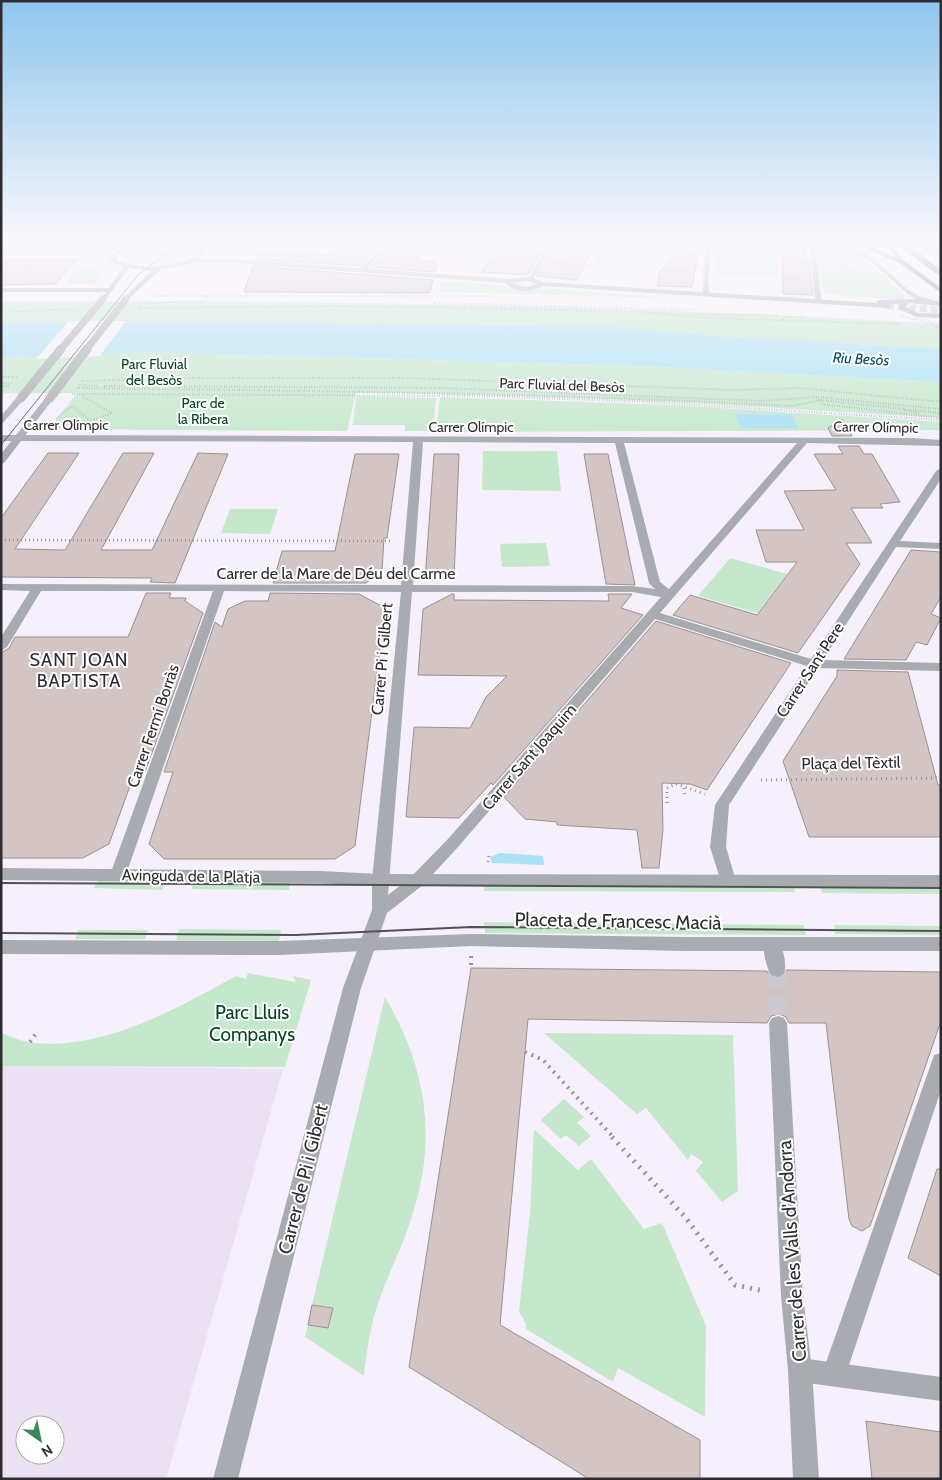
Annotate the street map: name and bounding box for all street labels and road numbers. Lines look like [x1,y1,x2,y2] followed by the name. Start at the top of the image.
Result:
[499,374,625,396] street label: Parc Fluvial del Besòs
[23,416,109,434] street label: Carrer Olímpic
[833,417,919,437] street label: Carrer Olímpic
[428,418,514,436] street label: Carrer Olímpic
[217,564,455,583] street label: Carrer de la Mare de Déu del Carme
[368,601,396,716] street label: Carrer Pi i Gilbert
[772,619,848,721] street label: Carrer Sant Pere
[123,662,183,790] street label: Carrer Fermí Borràs
[478,700,580,814] street label: Carrer Sant Joaquim
[801,753,901,773] street label: Plaça del Tèxtil
[122,865,261,887] street label: Avinguda de la Platja
[514,908,722,934] street label: Placeta de Francesc Macià
[273,1101,333,1256] street label: Carrer de Pi i Gibert
[773,1140,811,1362] street label: Carrer de les Valls d'Andorra

